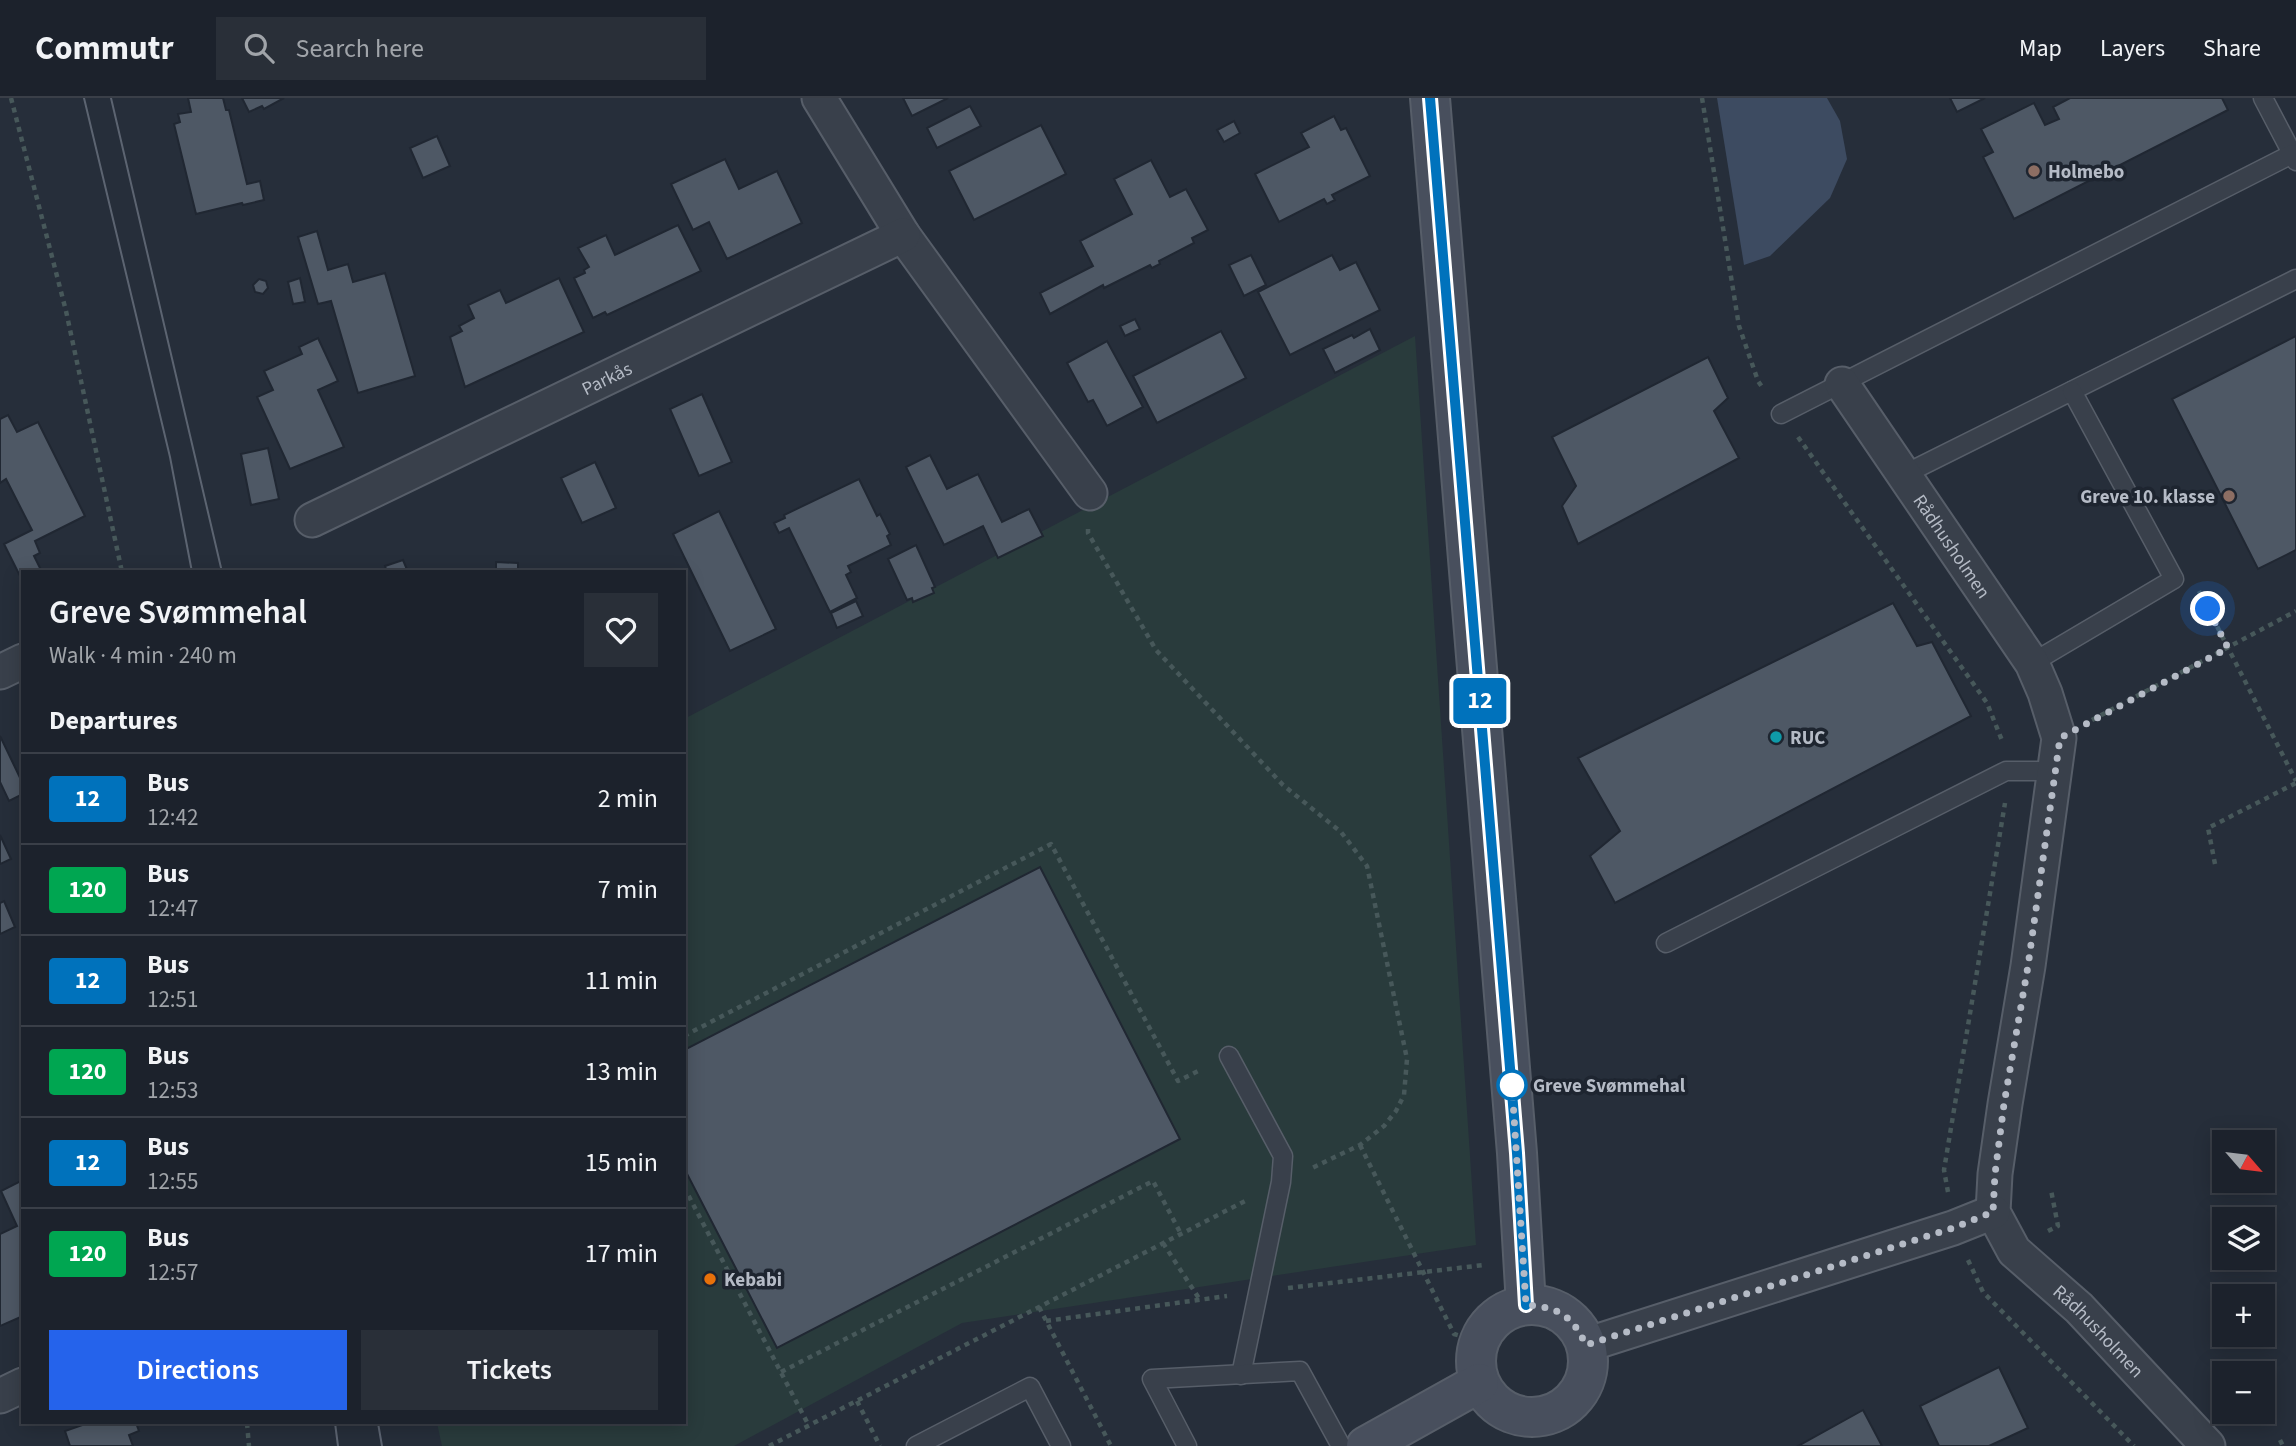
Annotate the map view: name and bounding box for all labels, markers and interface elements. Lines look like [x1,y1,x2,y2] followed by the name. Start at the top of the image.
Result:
[216,17,706,80] search box
[35,25,174,72] text: Commutr
[240,29,278,67] icon: search
[296,30,424,67] text: Search here
[2019,31,2062,66] text: Map
[2100,31,2165,66] text: Layers
[2203,31,2261,66] text: Share
[2048,159,2124,186] place label: Holmebo
[2026,163,2042,179] marker: Holmebo
[578,356,637,403] street label: Parkås
[2080,484,2215,511] place label: Greve 10. klasse
[2221,488,2237,504] marker: Greve 10. klasse
[1906,489,1996,604] street label: Rådhusholmen
[49,589,307,636] text: Greve Svømmehal
[2190,591,2225,626] your location
[584,593,658,667] button: heart
[49,639,237,672] text: Walk · 4 min · 240 m
[1448,678,1512,724] line badge: 12
[1467,683,1493,718] text: 12
[49,702,177,739] text: Departures
[1790,725,1825,752] place label: RUC
[1768,729,1784,745] marker: RUC
[147,764,189,801] text: Bus
[598,780,658,817] text: 2 min
[75,781,100,816] text: 12
[147,801,198,834] text: 12:42
[147,855,189,892] text: Bus
[598,871,658,908] text: 7 min
[68,872,107,907] text: 120
[147,892,198,925] text: 12:47
[147,946,189,983] text: Bus
[585,962,658,999] text: 11 min
[75,963,100,998] text: 12
[147,983,198,1016] text: 12:51
[147,1037,189,1074] text: Bus
[585,1053,658,1090] text: 13 min
[68,1054,107,1089] text: 120
[1497,1070,1527,1100] marker: Greve Svømmehal
[1533,1073,1686,1100] place label: Greve Svømmehal
[147,1074,198,1107] text: 12:53
[147,1128,189,1165] text: Bus
[2212,1130,2275,1194] north arrow
[2212,1130,2275,1424] map controls
[585,1144,658,1181] text: 15 min
[75,1145,100,1180] text: 12
[147,1165,198,1198] text: 12:55
[2212,1207,2275,1270] button: layers
[147,1219,189,1256] text: Bus
[585,1235,658,1272] text: 17 min
[68,1236,107,1271] text: 120
[147,1256,198,1289] text: 12:57
[724,1267,782,1294] place label: Kebabi
[702,1271,718,1287] marker: Kebabi
[2046,1279,2150,1384] street label: Rådhusholmen
[2212,1284,2275,1347] button: +
[49,1330,347,1410] button: Directions
[361,1330,658,1410] button: Tickets
[2212,1361,2275,1424] button: −

